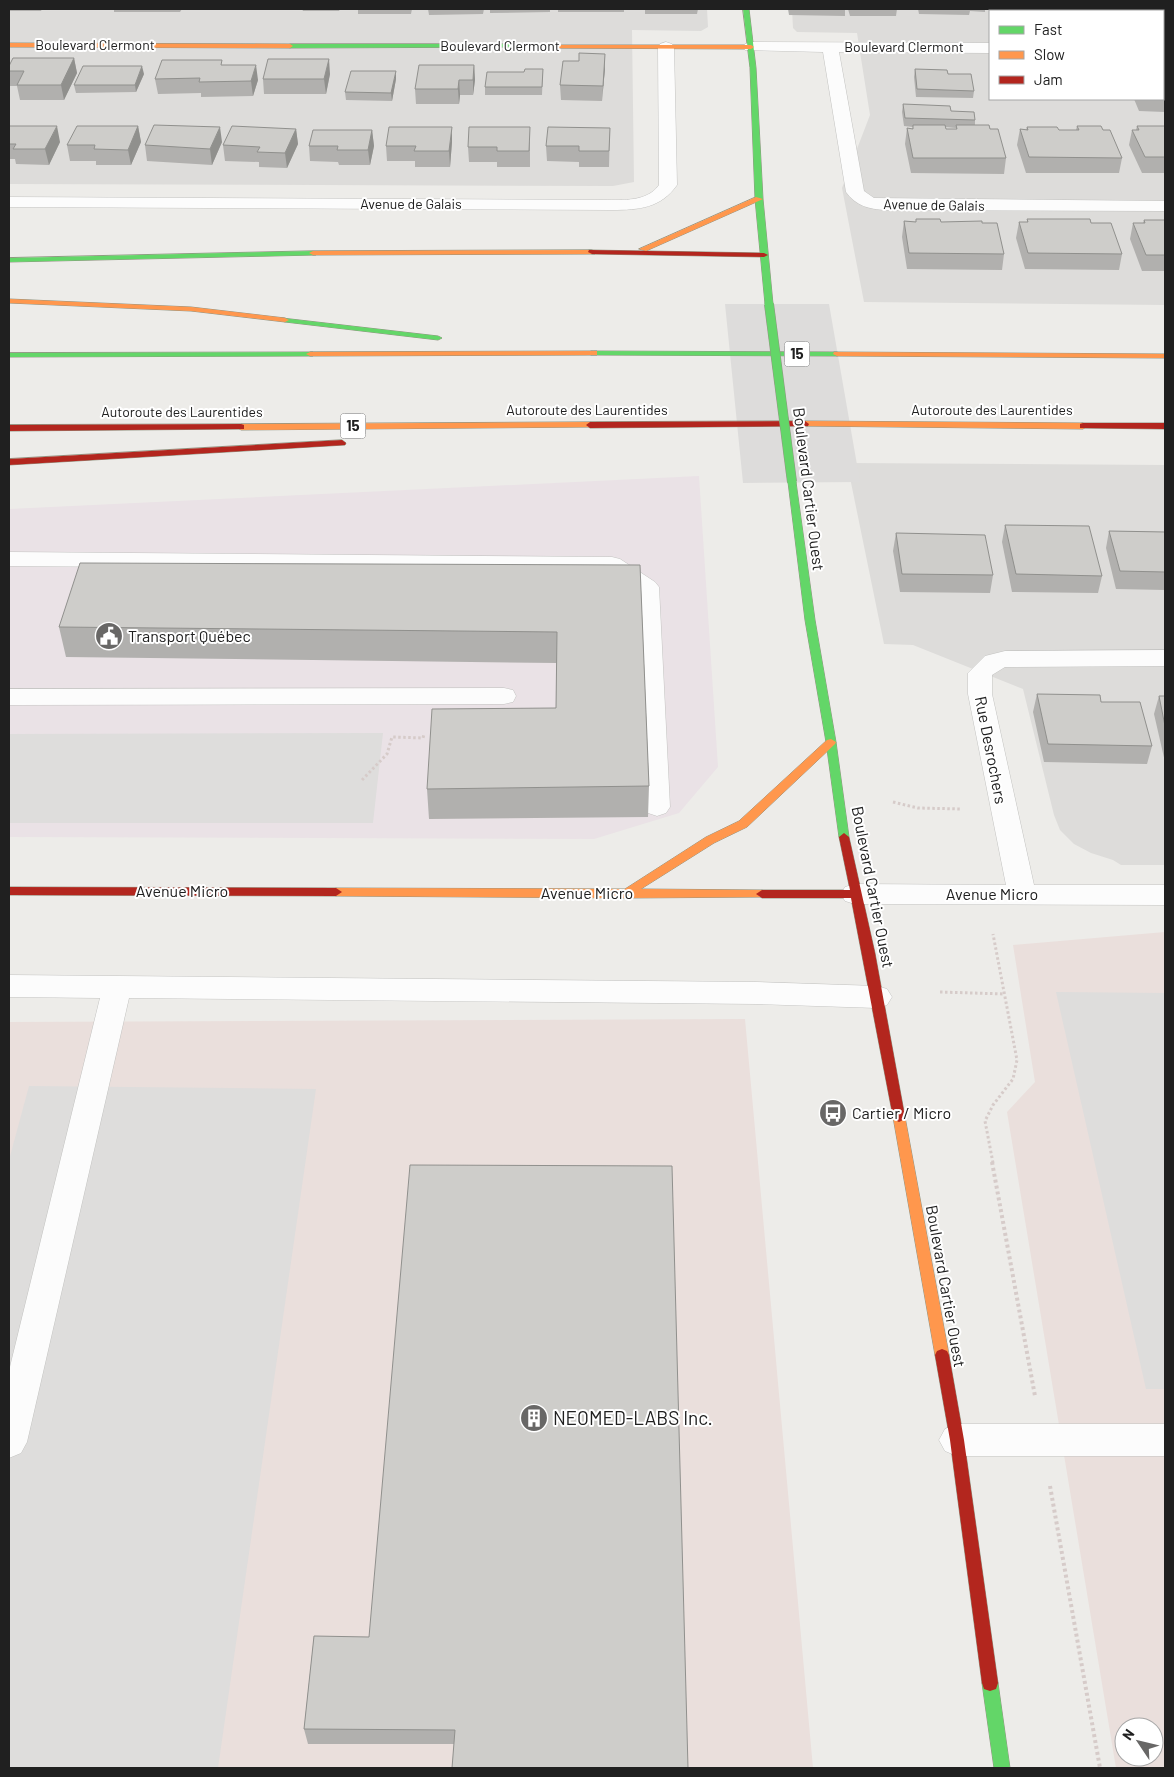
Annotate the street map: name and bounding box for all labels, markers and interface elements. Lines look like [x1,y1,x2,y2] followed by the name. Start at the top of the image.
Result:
[989,10,1164,100] legend
[1034,20,1062,38] text: Fast
[35,36,155,53] street label: Boulevard Clermont
[440,37,560,54] street label: Boulevard Clermont
[844,38,964,55] street label: Boulevard Clermont
[1034,45,1065,63] text: Slow
[1034,70,1063,88] text: Jam
[360,195,462,212] street label: Avenue de Galais
[883,195,985,214] street label: Avenue de Galais
[784,342,810,366] road number: 15
[506,401,668,418] street label: Autoroute des Laurentides
[911,401,1073,418] street label: Autoroute des Laurentides
[101,403,263,420] street label: Autoroute des Laurentides
[790,406,829,572] street label: Boulevard Cartier Ouest
[340,414,366,438] road number: 15
[94,621,124,651] public building icon: Transport Québec
[128,626,251,645] place label: Transport Québec
[972,694,1011,805] street label: Rue Desrochers
[848,804,898,969] street label: Boulevard Cartier Ouest
[136,881,228,900] street label: Avenue Micro
[541,883,633,902] street label: Avenue Micro
[946,884,1038,903] street label: Avenue Micro
[818,1098,848,1128] bus stop icon: Cartier / Micro
[852,1103,951,1122] place label: Cartier / Micro
[923,1203,970,1368] street label: Boulevard Cartier Ouest
[519,1403,549,1433] building icon: NEOMED-LABS Inc.
[553,1406,713,1429] place label: NEOMED-LABS Inc.
[1114,1717,1164,1767] north arrow
[1118,1726,1138,1743] text: N

